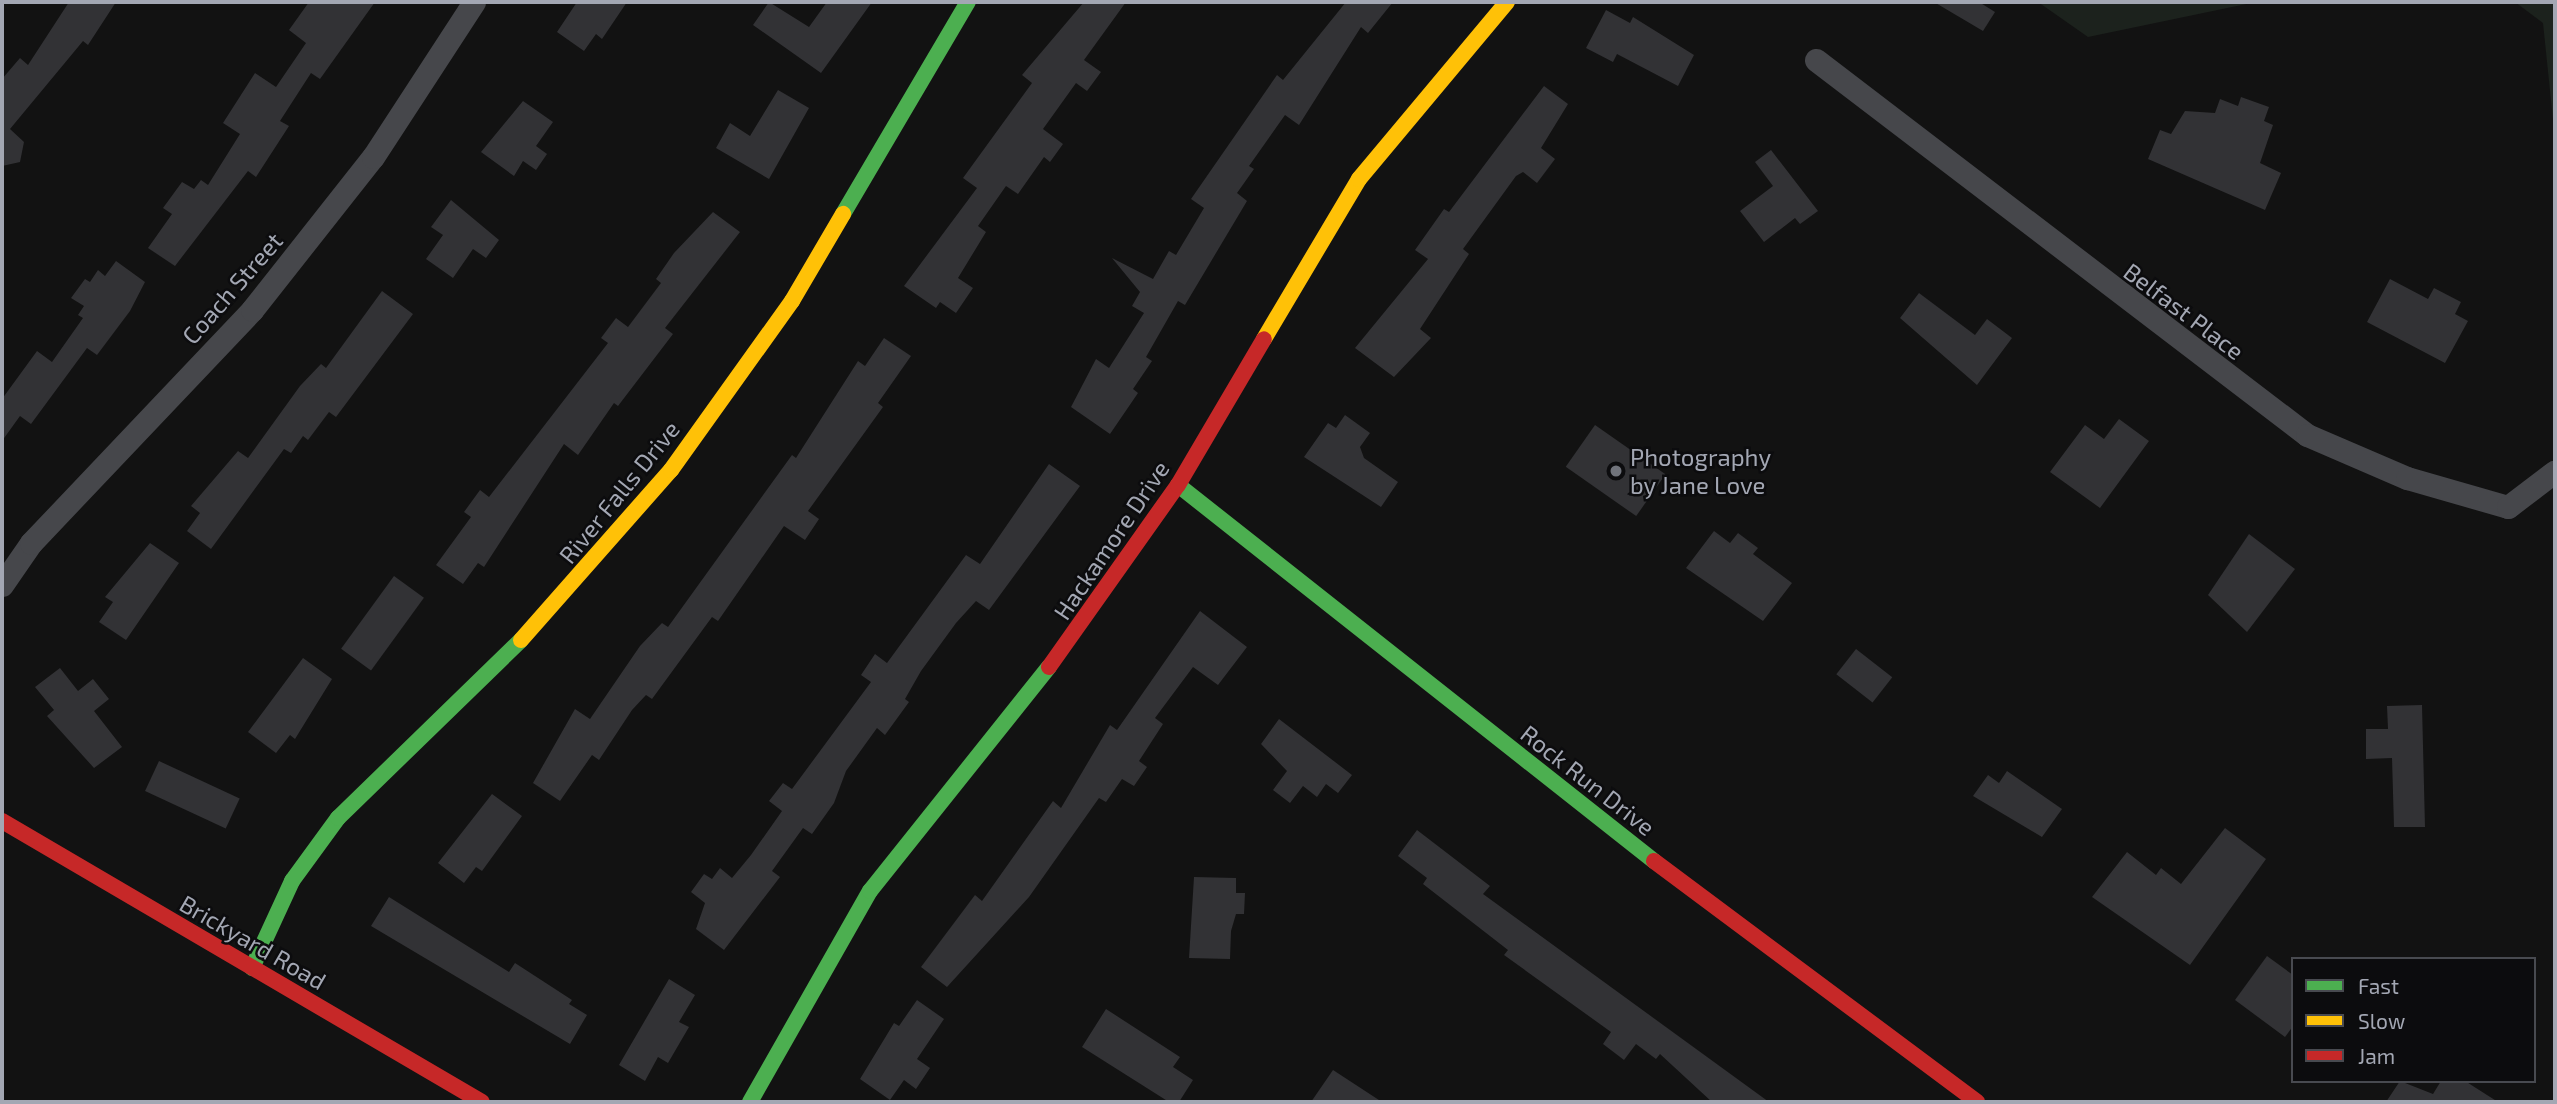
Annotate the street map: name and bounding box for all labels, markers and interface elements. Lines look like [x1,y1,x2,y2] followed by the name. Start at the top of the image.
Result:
[176,226,288,350] street label: Coach Street
[2118,257,2250,365] street label: Belfast Place
[553,415,685,569] street label: River Falls Drive
[1630,443,1771,499] place label: Photography by Jane Love
[1047,455,1175,625] street label: Hackamore Drive
[1608,463,1624,479] marker: Photography by Jane Love
[1515,719,1661,841] street label: Rock Run Drive
[175,889,331,995] street label: Brickyard Road
[2291,957,2536,1083] legend
[2358,973,2399,998] text: Fast
[2358,1008,2405,1033] text: Slow
[2358,1043,2395,1068] text: Jam

